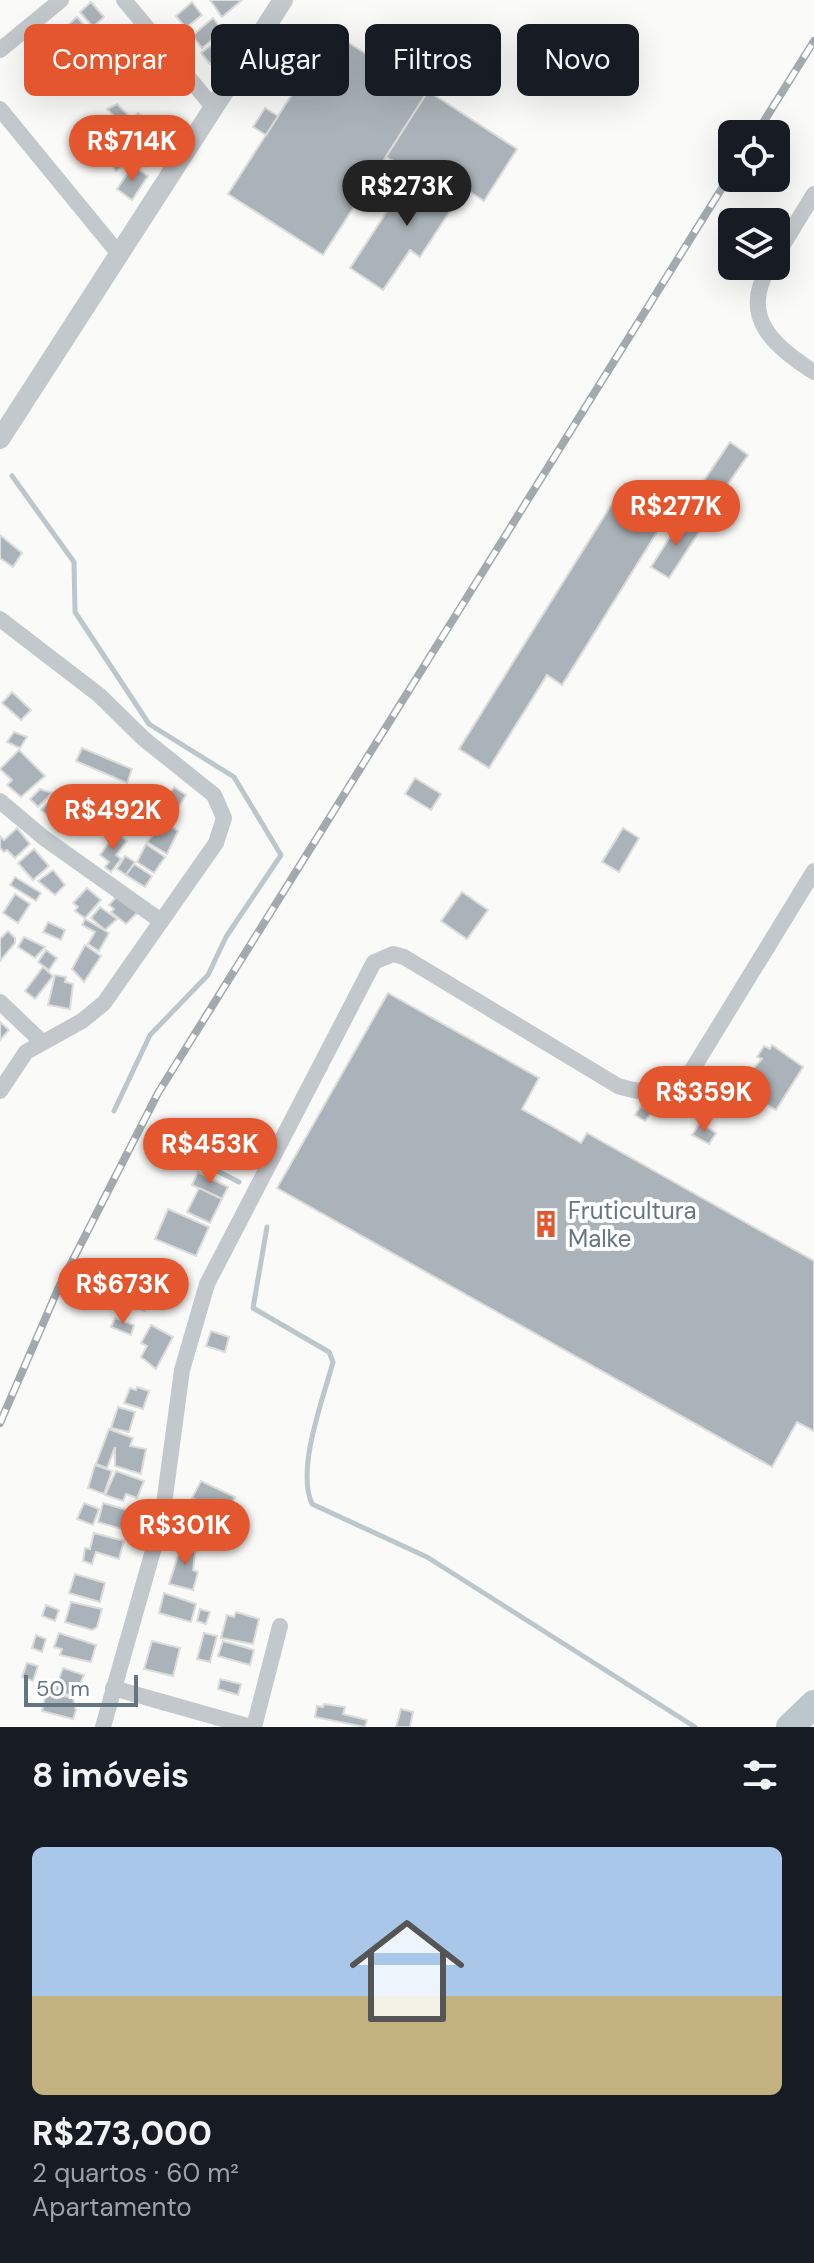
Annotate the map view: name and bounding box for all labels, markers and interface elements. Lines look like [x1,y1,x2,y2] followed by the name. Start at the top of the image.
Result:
[24,24,195,96] chip: Comprar
[211,24,349,96] chip: Alugar
[365,24,501,96] chip: Filtros
[517,24,639,96] chip: Novo
[67,115,197,183] pin: R$714K
[718,120,790,280] map controls
[718,120,790,192] button: locate
[87,124,177,158] text: R$714K
[342,160,472,228] pin: R$273K
[360,169,454,203] text: R$273K
[718,208,790,280] button: layers
[611,480,741,548] pin: R$277K
[630,489,722,523] text: R$277K
[48,784,178,852] pin: R$492K
[64,793,162,827] text: R$492K
[639,1066,769,1134] pin: R$359K
[656,1075,752,1109] text: R$359K
[145,1118,275,1186] pin: R$453K
[161,1127,259,1161] text: R$453K
[568,1195,697,1254] place label: Fruticultura Malke
[531,1209,561,1239] building icon: Fruticultura Malke
[58,1258,188,1326] pin: R$673K
[76,1267,170,1301] text: R$673K
[120,1499,250,1567] pin: R$301K
[139,1508,231,1542] text: R$301K
[24,1671,138,1707] scale bar
[36,1674,90,1703] text: 50 m
[32,1753,189,1798] text: 8 imóveis
[738,1753,782,1797] icon: filters
[335,1899,479,2043] icon: home
[32,2111,212,2156] text: R$273,000
[32,2156,239,2190] text: 2 quartos · 60 m²
[32,2190,192,2224] text: Apartamento

